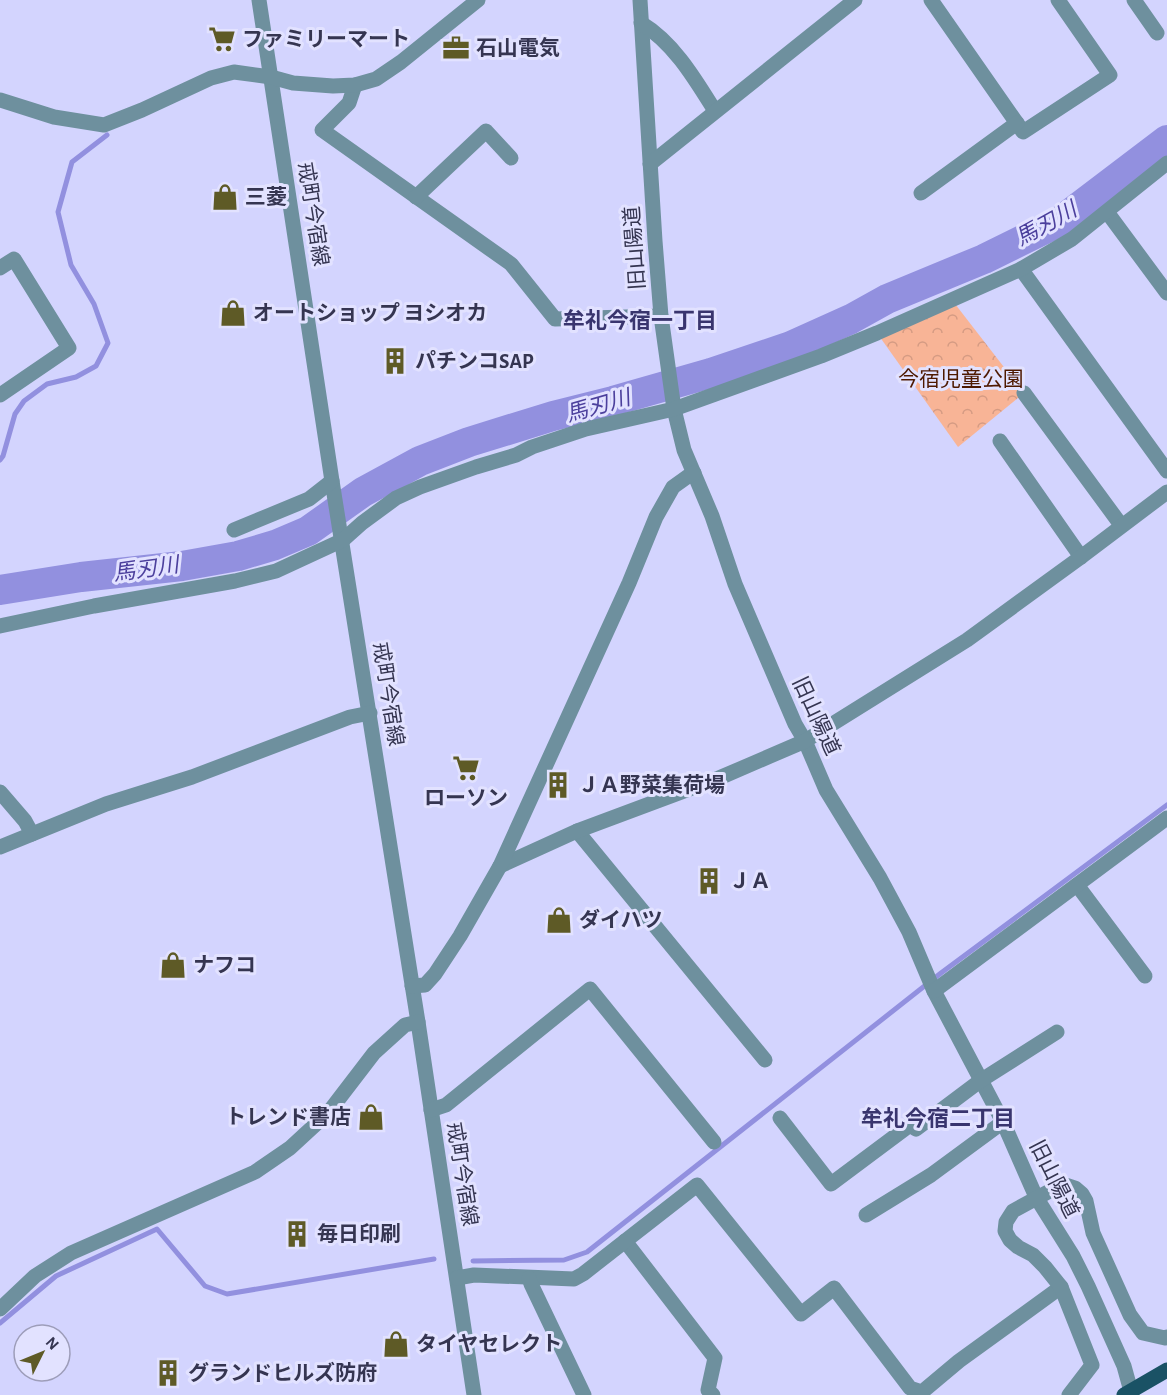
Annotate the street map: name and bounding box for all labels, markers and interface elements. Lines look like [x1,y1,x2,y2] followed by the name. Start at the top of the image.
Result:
[207,24,237,54] supermarket icon: ファミリーマート
[242,29,410,50] place label: ファミリーマート
[441,33,471,63] office icon: 石山電気
[476,36,560,59] place label: 石山電気
[294,160,333,267] street label: 戒町今宿線
[210,182,240,212] shop icon: 三菱
[245,186,287,208] place label: 三菱
[1012,197,1082,250] water label: 馬刃川
[621,205,648,291] street label: 旧山陽道
[218,298,248,328] shop icon: オートショップ ヨシオカ
[253,302,487,324] place label: オートショップ ヨシオカ
[563,309,717,332] district label: 牟礼今宿一丁目
[380,346,410,376] building icon: パチンコSAP
[415,350,534,372] place label: パチンコSAP
[898,368,1024,390] park label: 今宿児童公園
[563,386,635,426] water label: 馬刃川
[112,553,182,584] water label: 馬刃川
[369,640,408,747] street label: 戒町今宿線
[789,673,844,759] street label: 旧山陽道
[451,753,481,783] supermarket icon: ローソン
[543,770,573,800] building icon: ＪＡ野菜集荷場
[578,774,725,796] place label: ＪＡ野菜集荷場
[424,788,508,809] place label: ローソン
[694,866,724,896] building icon: ＪＡ
[729,871,771,892] place label: ＪＡ
[544,905,574,935] shop icon: ダイハツ
[579,908,663,931] place label: ダイハツ
[158,950,188,980] shop icon: ナフコ
[193,955,256,976] place label: ナフコ
[356,1102,386,1132] shop icon: トレンド書店
[225,1106,351,1128] place label: トレンド書店
[861,1107,1015,1130] district label: 牟礼今宿二丁目
[443,1120,482,1227] street label: 戒町今宿線
[1026,1136,1083,1221] street label: 旧山陽道
[282,1219,312,1249] building icon: 毎日印刷
[317,1223,401,1245] place label: 毎日印刷
[12,1323,72,1383] north arrow
[381,1329,411,1359] shop icon: タイヤセレクト
[416,1333,562,1355] place label: タイヤセレクト
[43,1334,62,1353] text: N
[153,1358,183,1388] building icon: グランドヒルズ防府
[188,1361,377,1384] place label: グランドヒルズ防府

